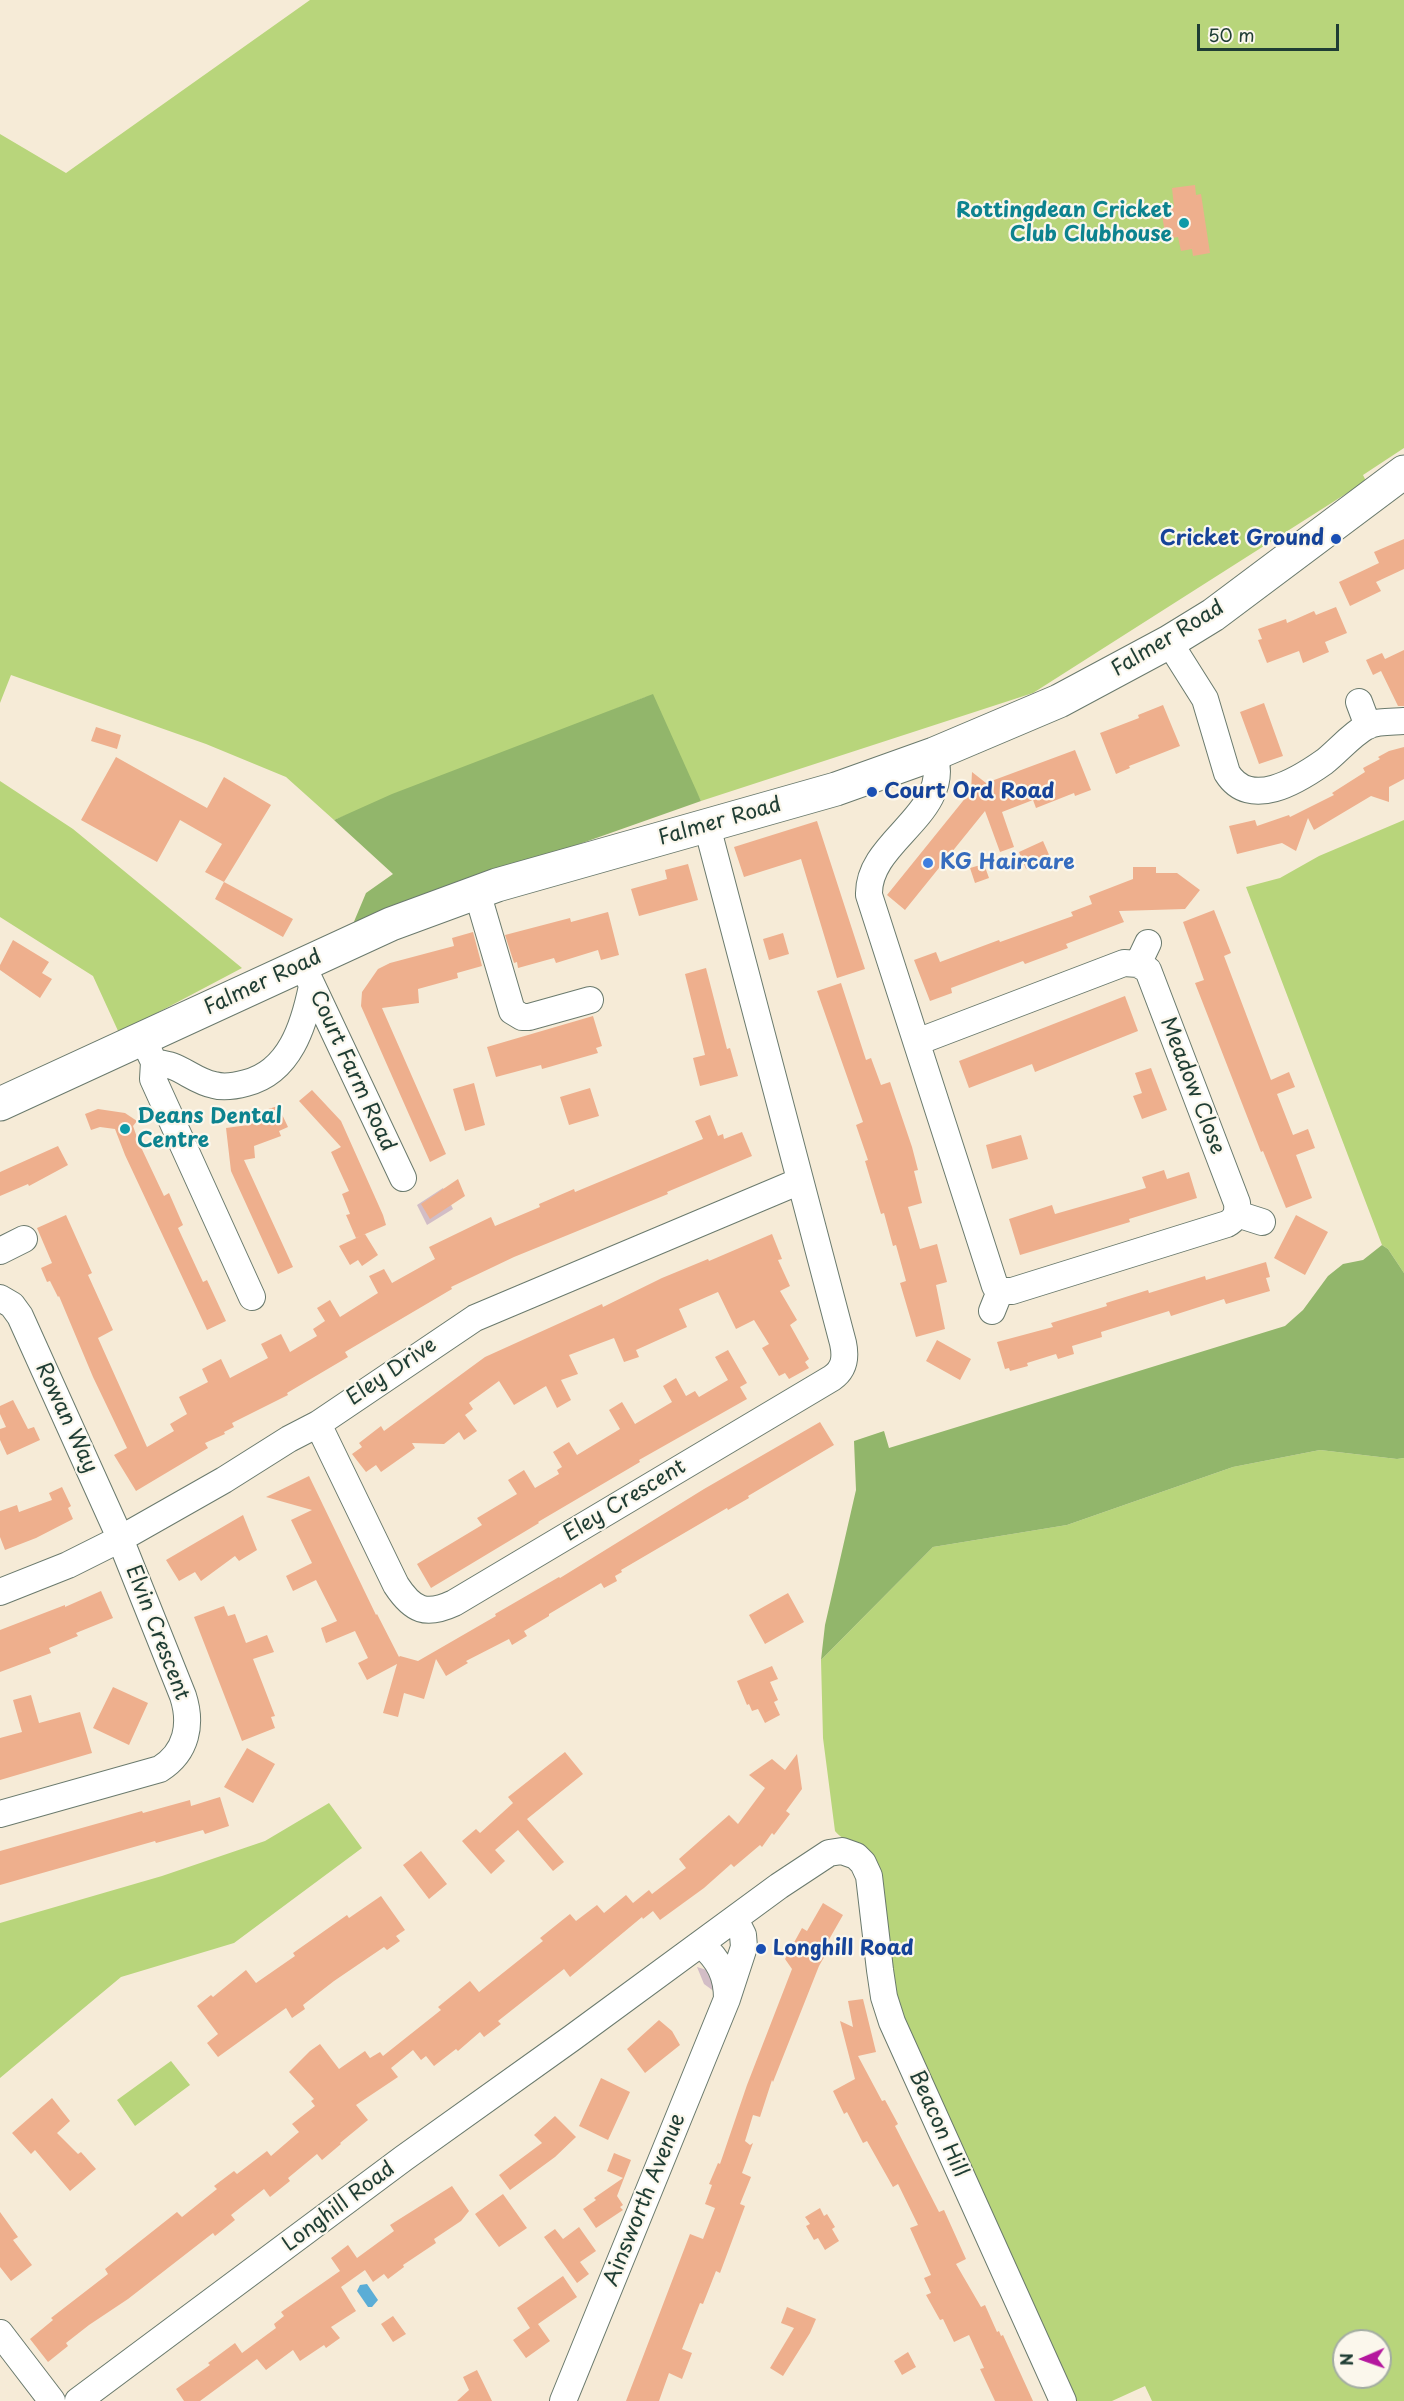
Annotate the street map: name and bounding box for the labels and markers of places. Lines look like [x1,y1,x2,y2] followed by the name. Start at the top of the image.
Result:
[956,198,1172,248] place label: Rottingdean Cricket Club Clubhouse
[1177,216,1191,230] marker: Rottingdean Cricket Club Clubhouse
[1160,526,1324,552] place label: Cricket Ground
[1329,532,1343,546] marker: Cricket Ground
[884,779,1055,805] place label: Court Ord Road
[865,785,879,799] marker: Court Ord Road
[940,850,1075,876] place label: KG Haircare
[921,856,935,870] marker: KG Haircare
[137,1104,282,1154] place label: Deans Dental Centre
[118,1122,132,1136] marker: Deans Dental Centre
[773,1936,914,1962] place label: Longhill Road
[754,1942,768,1956] marker: Longhill Road

